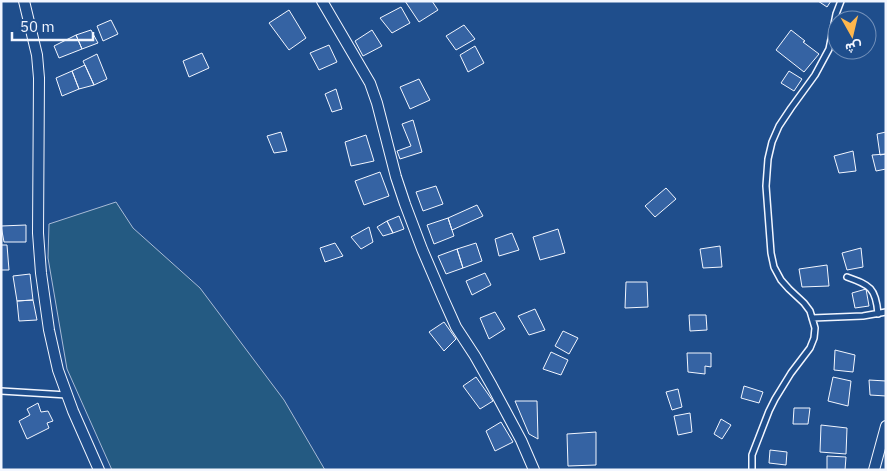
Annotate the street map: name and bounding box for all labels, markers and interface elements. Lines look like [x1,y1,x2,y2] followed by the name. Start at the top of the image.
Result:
[12,10,94,42] scale bar
[827,10,877,60] north arrow
[20,17,55,36] text: 50 m
[844,38,863,58] text: ش

